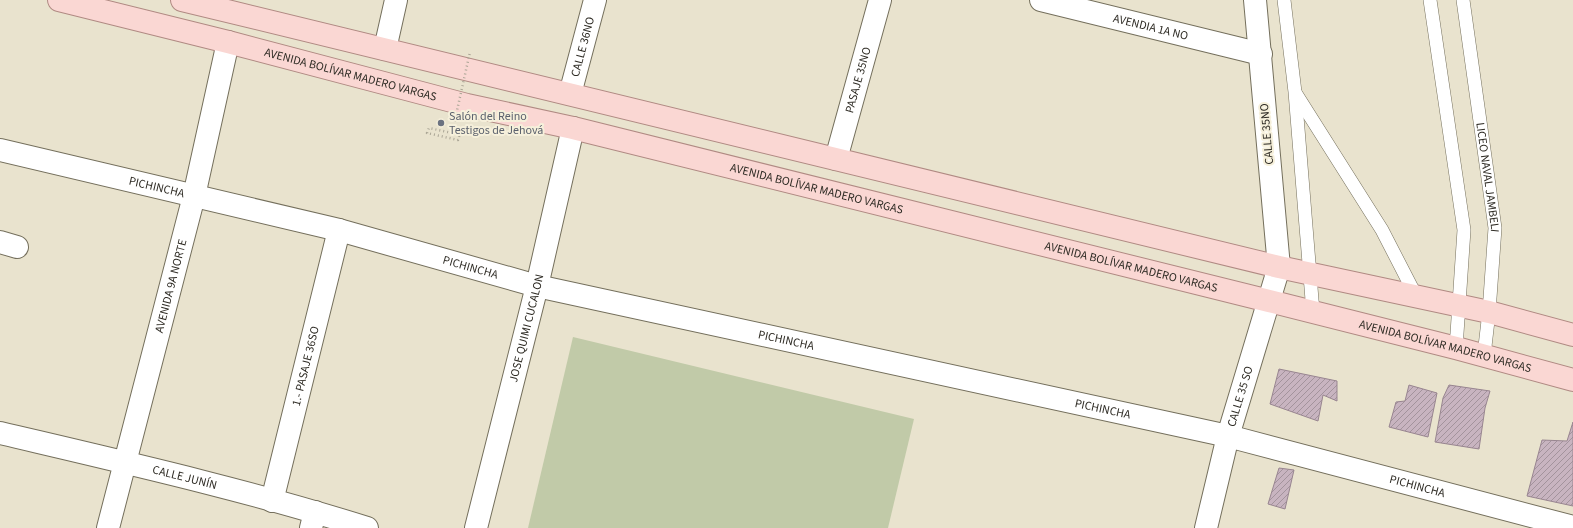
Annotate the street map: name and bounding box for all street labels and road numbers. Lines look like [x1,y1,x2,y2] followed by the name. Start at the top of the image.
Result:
[1111,10,1190,44] street label: AVENDIA 1A NO
[566,15,599,79] street label: CALLE 36NO
[263,43,439,105] street label: AVENIDA BOLÍVAR MADERO VARGAS
[841,45,875,115] street label: PASAJE 35NO
[1256,103,1278,165] street label: CALLE 35NO
[1472,121,1504,233] street label: LICEO NAVAL JAMBELI
[729,159,905,218] street label: AVENIDA BOLÍVAR MADERO VARGAS
[127,172,187,202] street label: PICHINCHA
[150,237,191,335] street label: AVENIDA 9A NORTE
[1043,237,1220,296] street label: AVENIDA BOLÍVAR MADERO VARGAS
[441,251,501,283] street label: PICHINCHA
[505,272,548,384] street label: JOSE QUIMI CUCALON
[1357,315,1534,377] street label: AVENIDA BOLÍVAR MADERO VARGAS
[287,324,323,408] street label: 1.- PASAJE 36SO
[757,326,816,355] street label: PICHINCHA
[1223,364,1257,429] street label: CALLE 35 SO
[1073,394,1133,423] street label: PICHINCHA
[151,461,219,494] street label: CALLE JUNÍN
[1388,470,1447,502] street label: PICHINCHA

